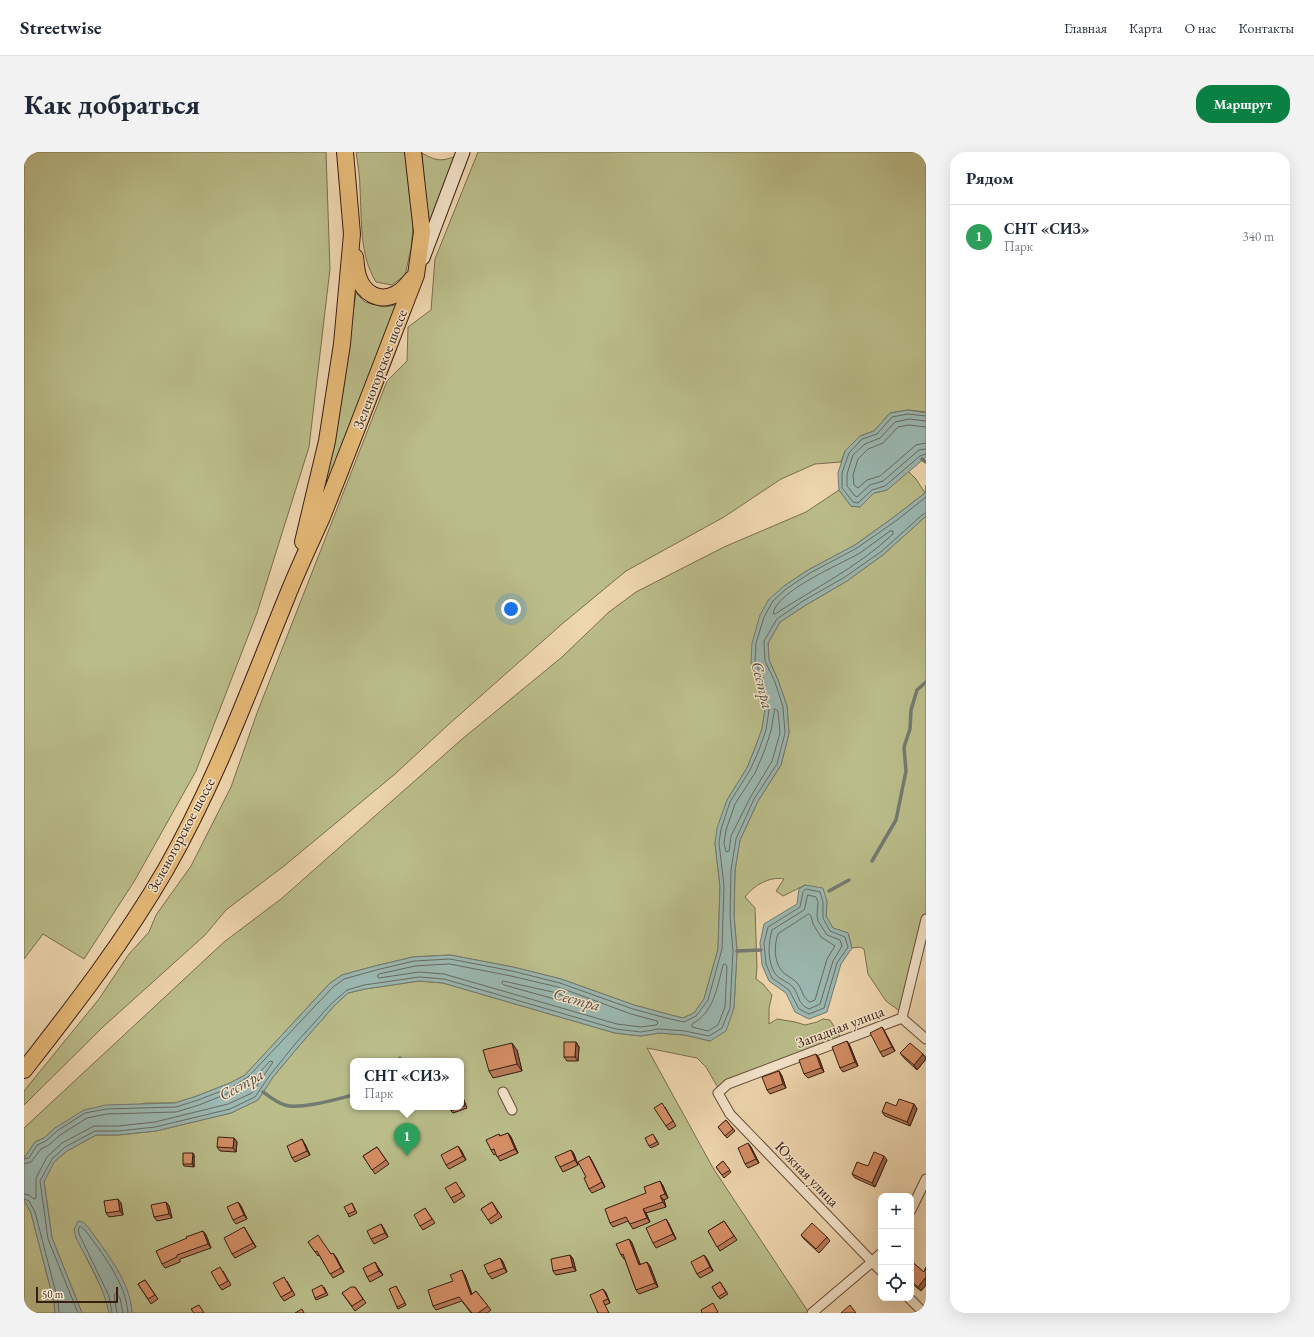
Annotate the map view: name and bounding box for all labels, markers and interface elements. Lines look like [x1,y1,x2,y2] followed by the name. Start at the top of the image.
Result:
[20,15,102,40] text: Streetwise
[1064,19,1107,37] text: Главная
[1129,19,1162,37] text: Карта
[1184,19,1216,37] text: О нас
[1238,19,1294,37] text: Контакты
[1196,85,1290,123] button: Маршрут
[24,86,200,122] text: Как добраться
[966,167,1014,189] text: Рядом
[1004,219,1090,238] text: СНТ «СИЗ»
[976,228,982,245] text: 1
[1243,228,1274,245] text: 340 m
[1004,238,1033,255] text: Парк
[348,306,411,431] street label: Зеленогорское шоссе
[501,599,521,619] your location
[747,659,779,711] water label: Сестра
[142,774,219,895] street label: Зеленогорское шоссе
[551,983,603,1016] water label: Сестра
[793,1001,886,1052] street label: Западная улица
[350,1058,464,1110] popup
[215,1064,267,1105] water label: Сестра
[364,1066,450,1085] text: СНТ «СИЗ»
[364,1085,393,1102] text: Парк
[394,1123,420,1156] pin: 1
[771,1137,844,1211] street label: Южная улица
[878,1193,914,1301] map controls
[878,1193,914,1229] button: +
[878,1229,914,1265] button: −
[878,1265,914,1301] button: locate
[36,1285,118,1304] scale bar
[42,1287,63,1301] text: 50 m

